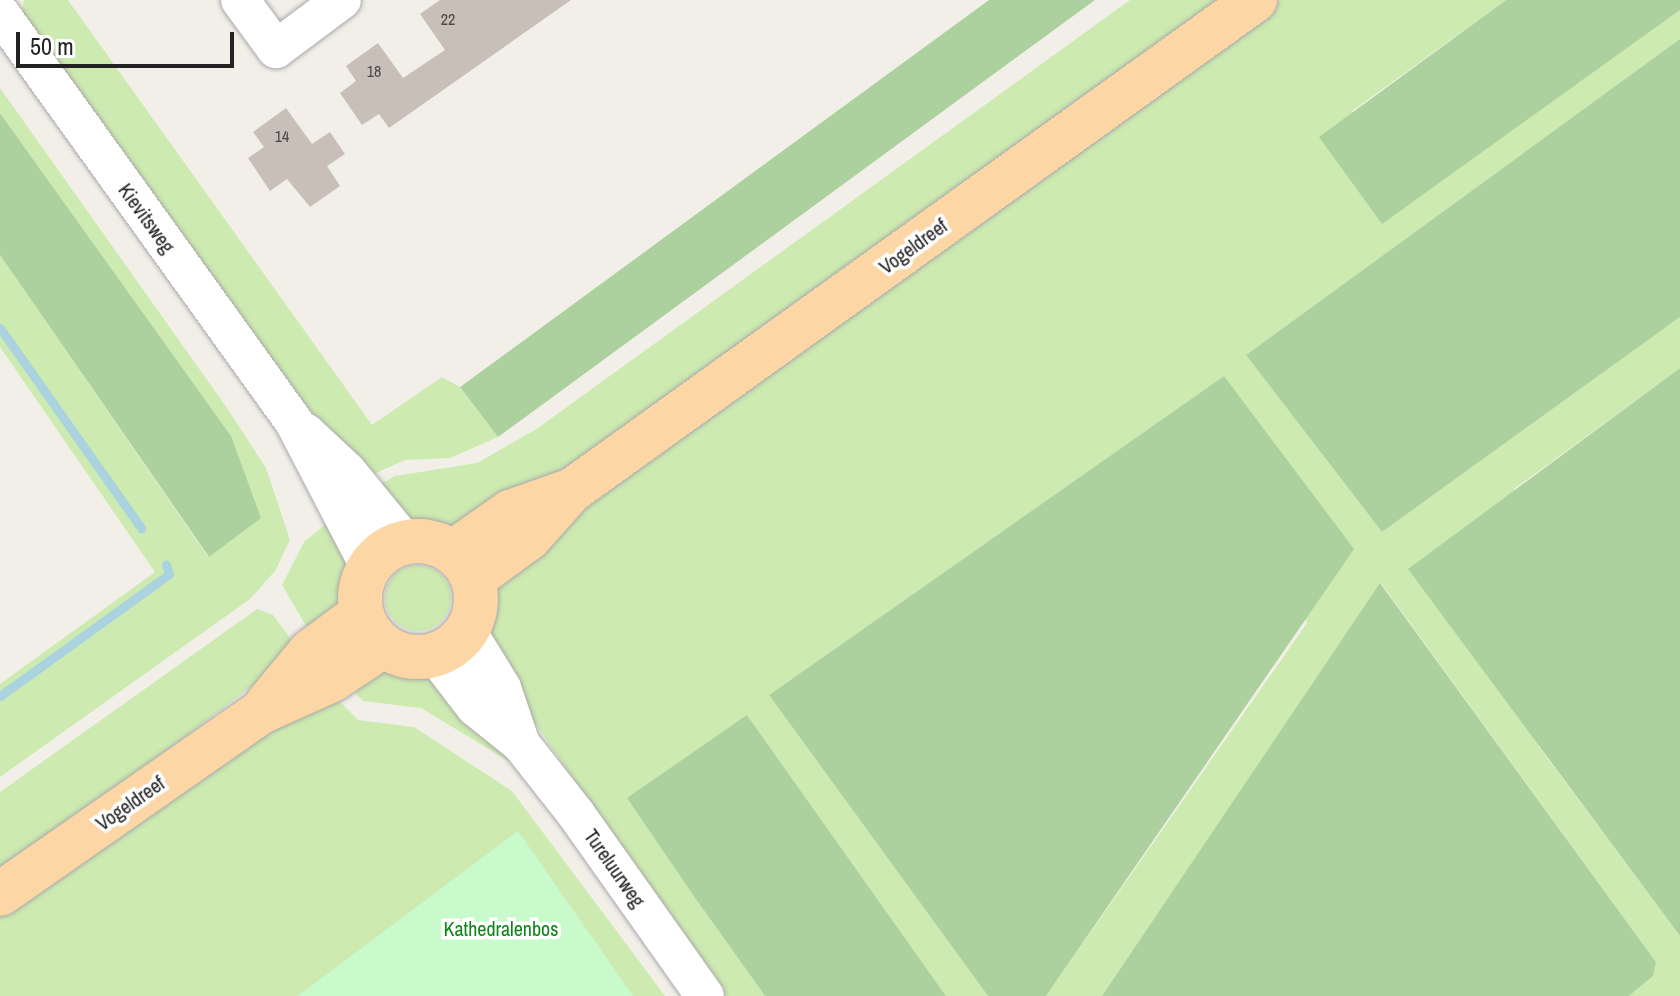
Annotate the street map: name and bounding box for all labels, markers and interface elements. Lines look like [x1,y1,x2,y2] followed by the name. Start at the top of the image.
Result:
[441,9,455,29] house number: 22
[20,16,238,66] scale bar
[30,30,74,62] text: 50 m
[367,61,381,81] house number: 18
[275,126,289,146] house number: 14
[114,178,180,258] street label: Kievitsweg
[874,213,952,279] street label: Vogeldreef
[91,771,169,835] street label: Vogeldreef
[579,824,651,912] street label: Tureluurweg
[444,916,558,940] park label: Kathedralenbos

